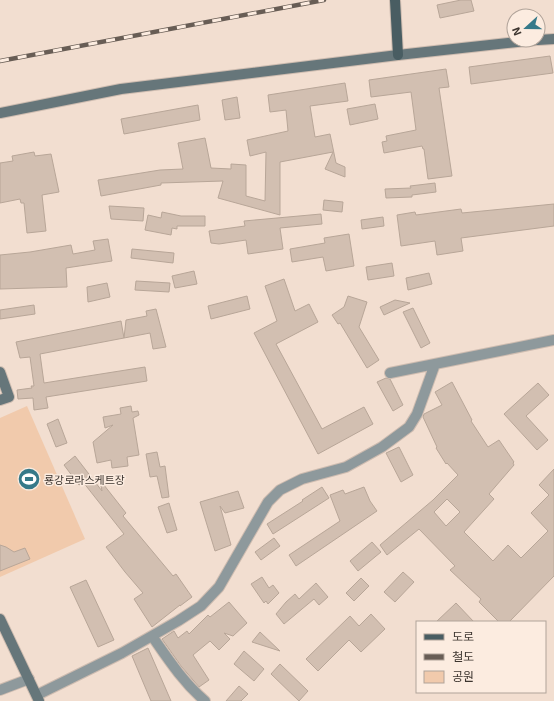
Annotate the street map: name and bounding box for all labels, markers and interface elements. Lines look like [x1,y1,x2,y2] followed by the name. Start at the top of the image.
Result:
[506,8,546,48] north arrow
[509,26,524,38] text: N
[16,466,42,492] sports icon: 룡강로라스케트장
[44,473,125,486] place label: 룡강로라스케트장
[416,621,546,693] legend
[452,629,474,643] text: 도로
[452,649,474,663] text: 철도
[452,669,474,683] text: 공원

